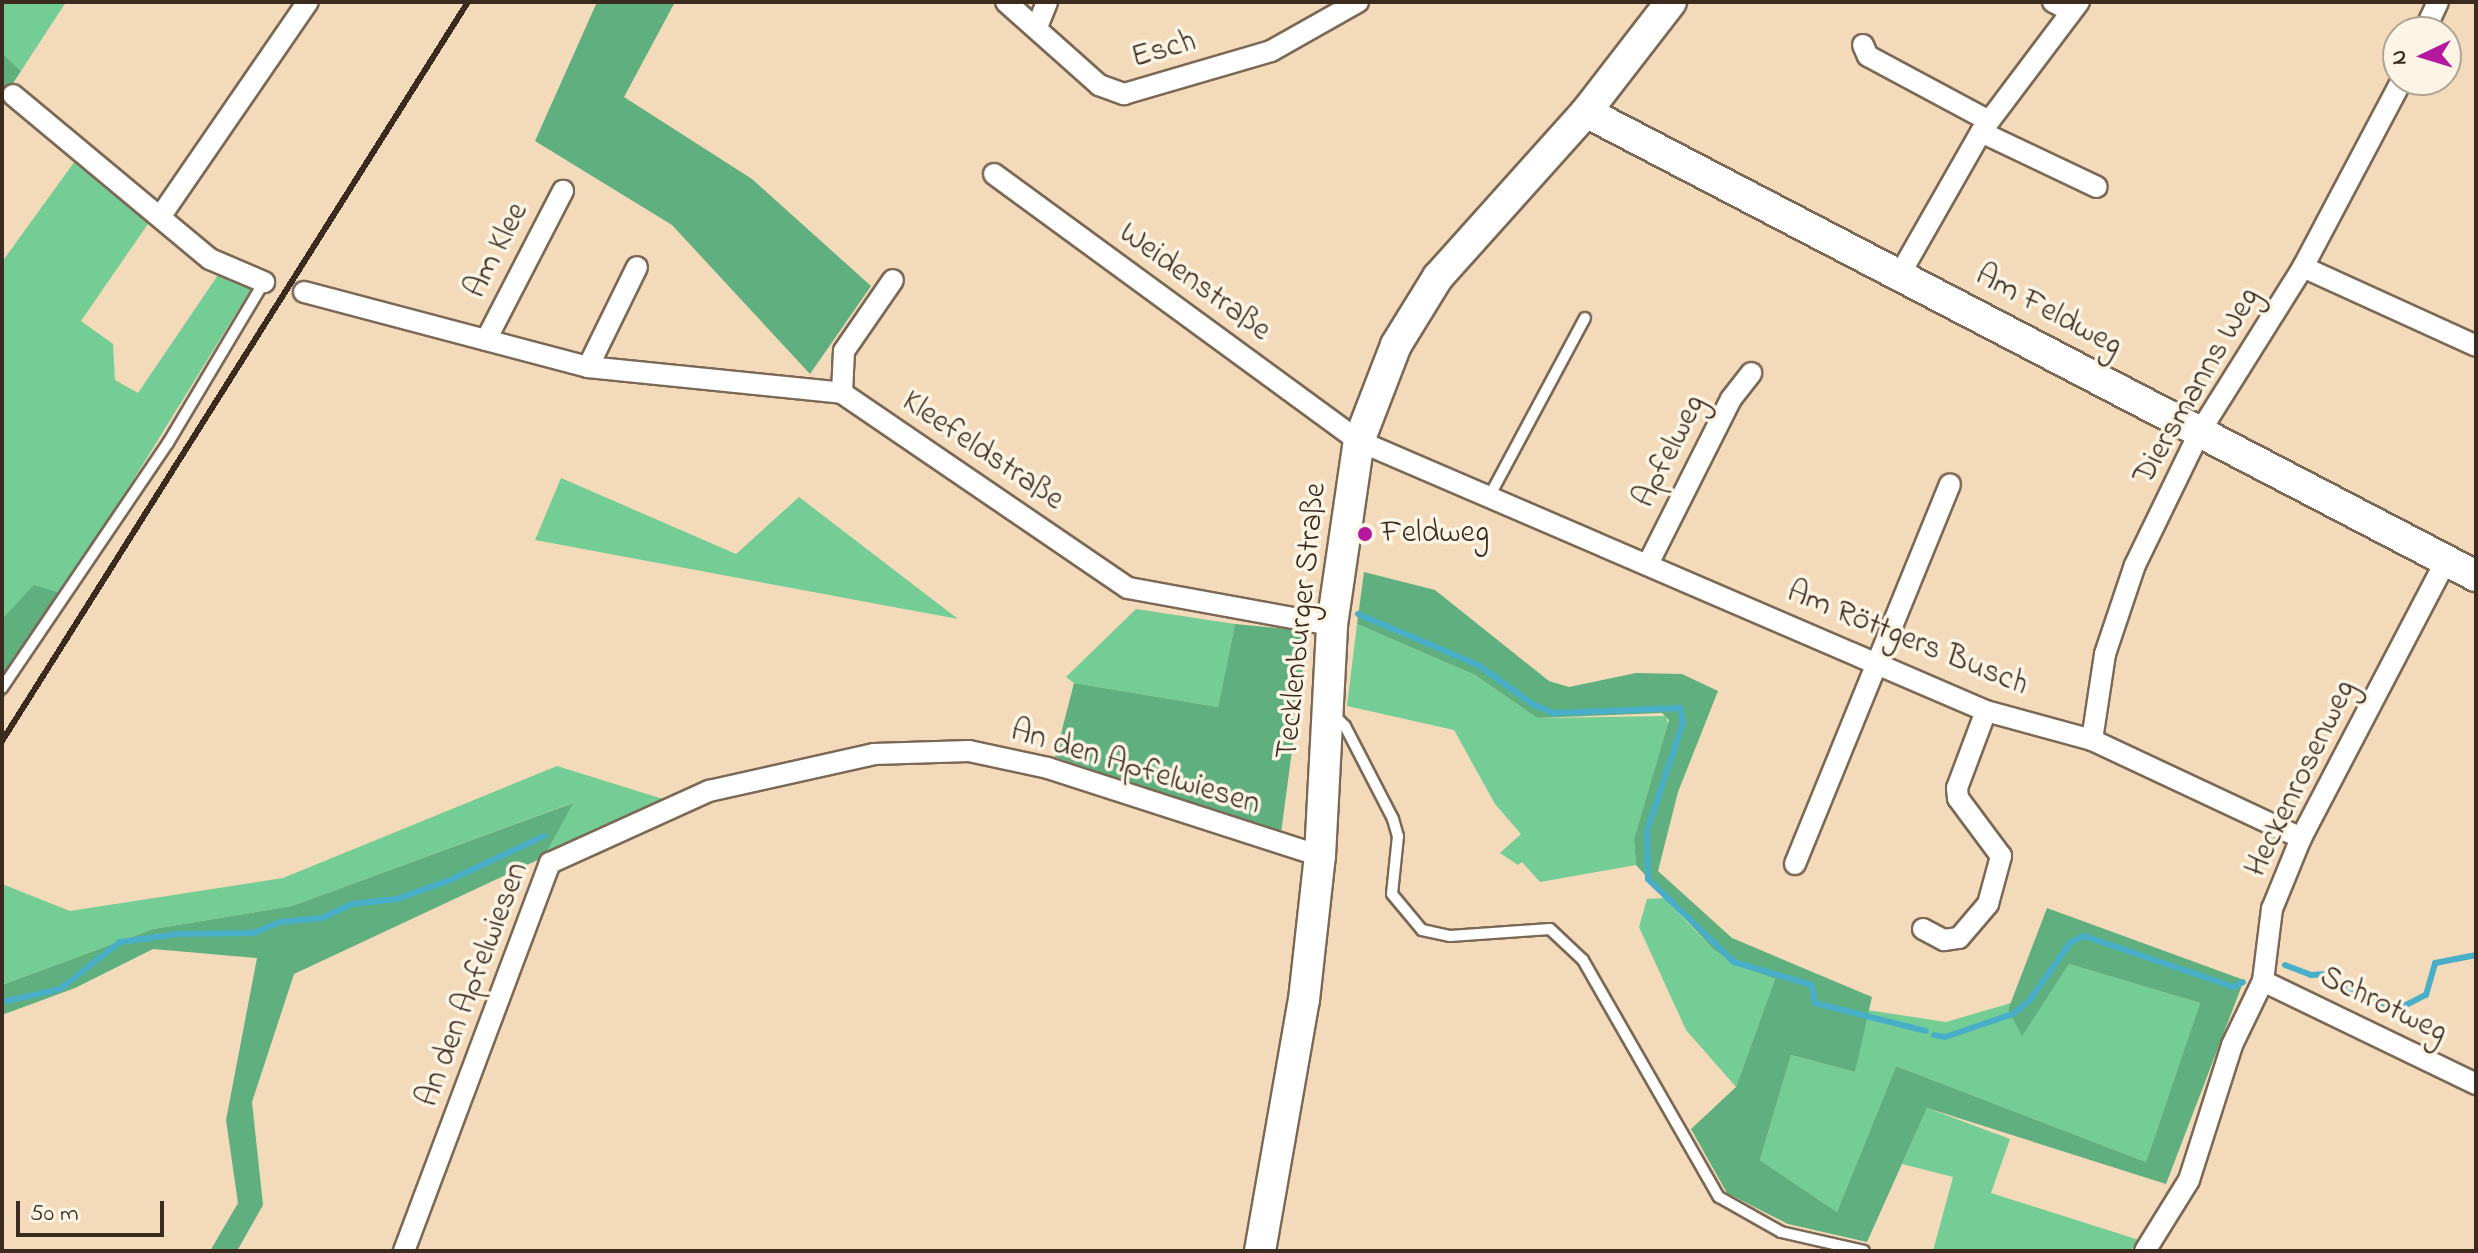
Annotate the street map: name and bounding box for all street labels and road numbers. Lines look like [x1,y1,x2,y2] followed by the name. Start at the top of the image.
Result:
[1127,24,1201,78] street label: Esch
[458,197,538,305] street label: Am Klee
[1111,215,1277,351] street label: Weidenstraße
[1968,257,2128,367] street label: Am Feldweg
[2126,282,2270,492] street label: Diersmanns Weg
[894,384,1070,520] street label: Kleefeldstraße
[1626,389,1716,515] street label: Apfelweg
[1269,481,1337,761] street label: Tecklenburger Straße
[1781,574,2033,706] street label: Am Röttgers Busch
[2238,674,2366,884] street label: Heckenrosenweg
[1006,713,1264,825] street label: An den Apfelwiesen
[410,857,538,1113] street label: An den Apfelwiesen
[2313,959,2453,1053] street label: Schrotweg

